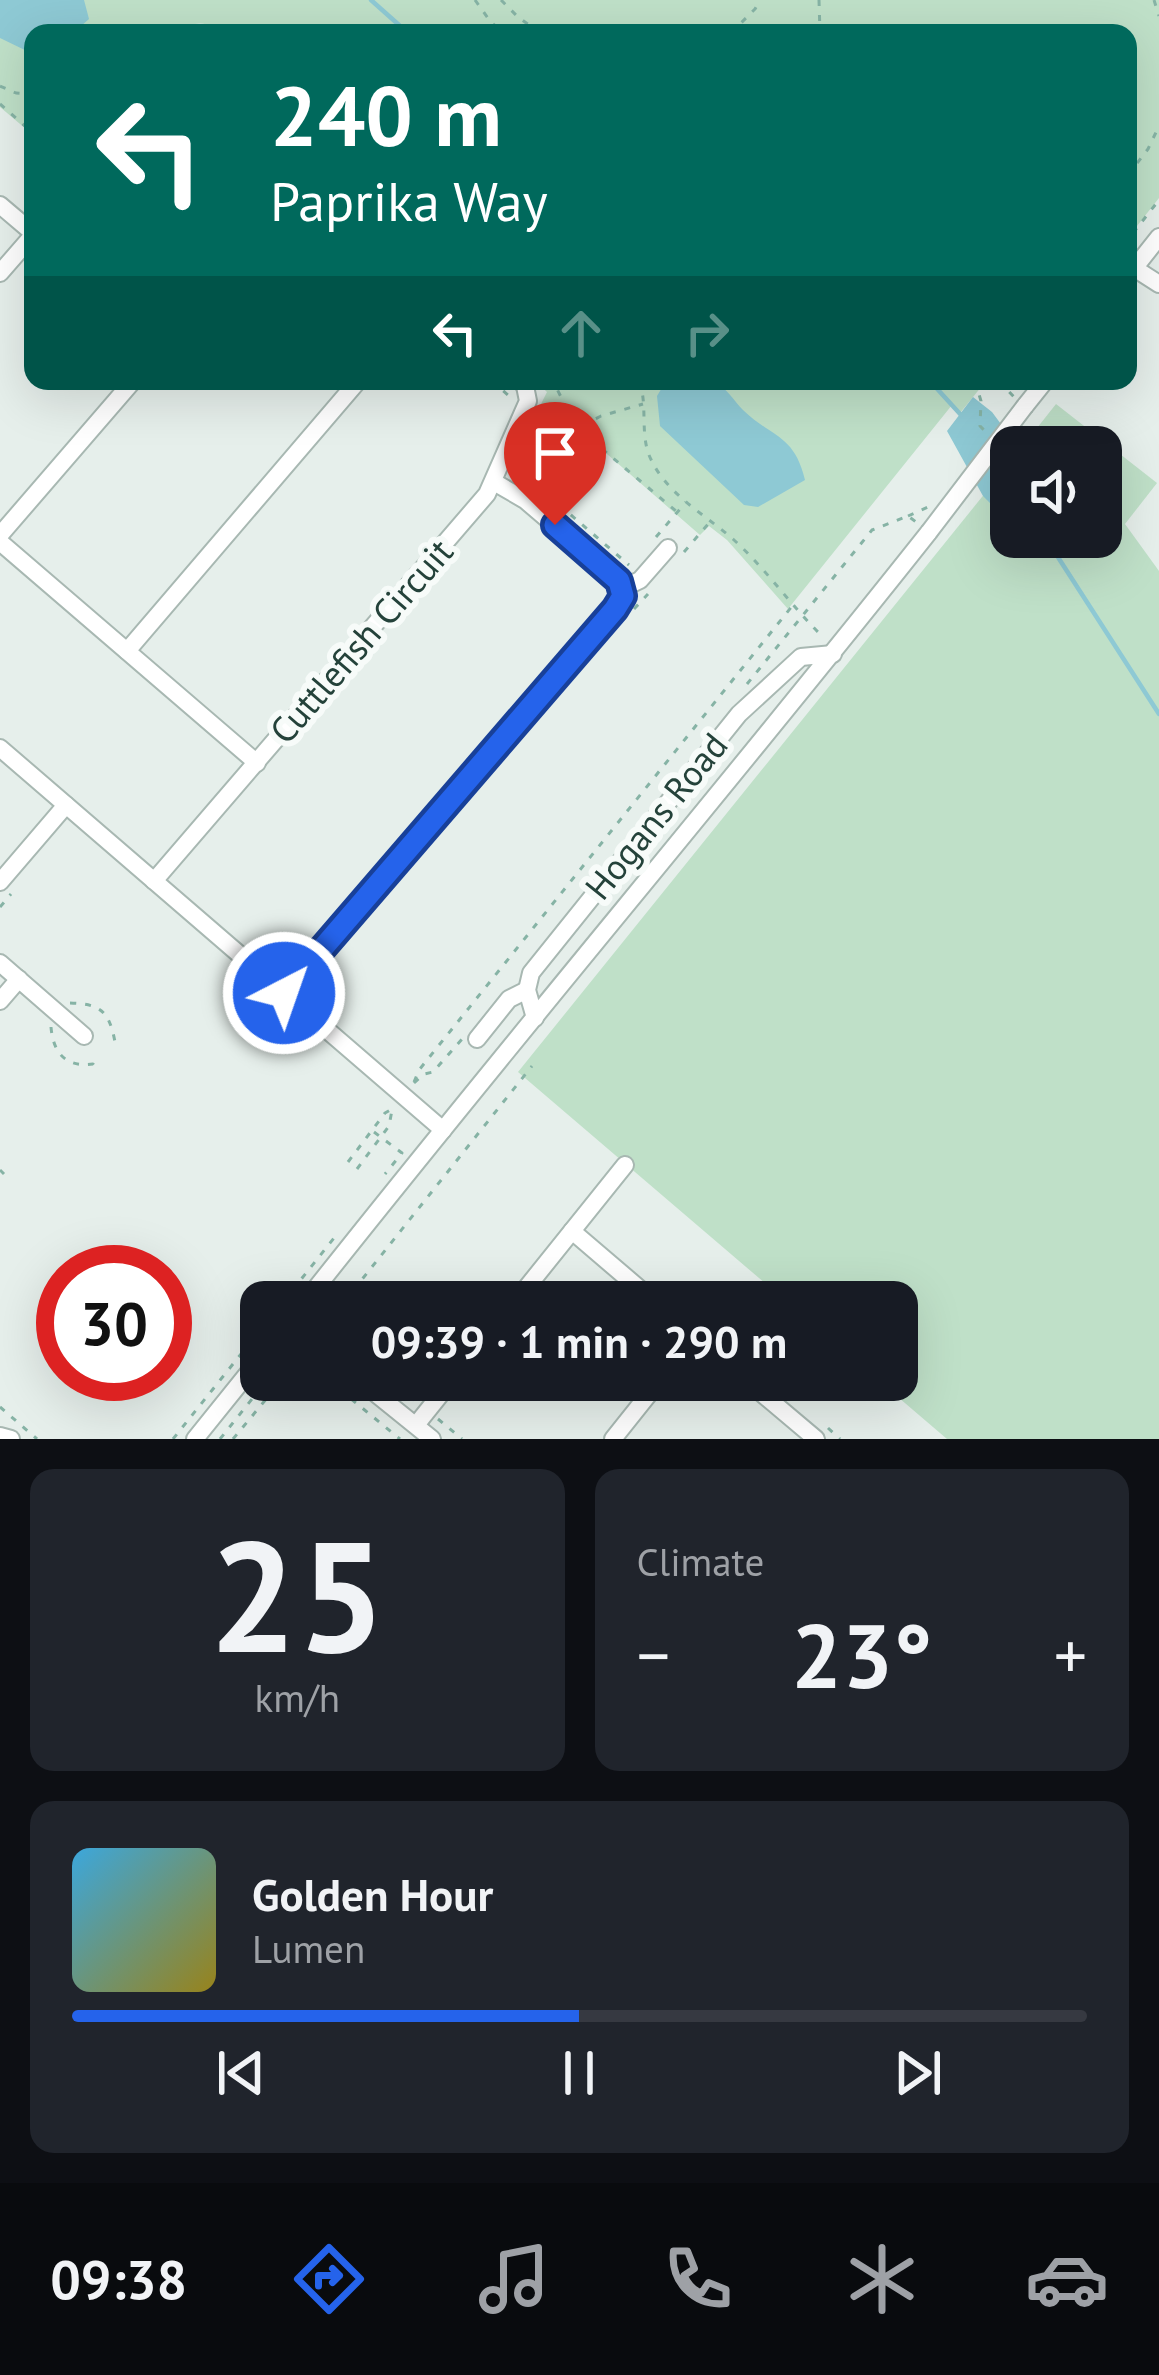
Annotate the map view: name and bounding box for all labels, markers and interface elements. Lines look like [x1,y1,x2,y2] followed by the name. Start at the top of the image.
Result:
[270,60,502,169] text: 240 m
[72,72,228,228] icon: left
[270,166,548,236] text: Paprika Way
[422,300,488,366] icon: left
[548,300,614,366] icon: ahead
[674,300,740,366] icon: right
[504,402,606,525] pin
[522,420,588,486] icon: arrive
[990,426,1122,558] map controls
[990,426,1122,558] button: sound
[259,528,462,753] street label: Cuttlefish Circuit
[574,723,737,909] street label: Hogans Road
[221,930,347,1056] position arrow
[36,1245,192,1401] speed limit sign: 30
[371,1312,787,1370] text: 09:39 · 1 min · 290 m
[209,1493,386,1695] text: 25
[637,1536,764,1587] text: Climate
[791,1596,932,1713] text: 23°
[637,1612,670,1697] text: −
[1054,1612,1087,1697] text: +
[255,1672,340,1723] text: km/h
[252,1865,493,1923] text: Golden Hour
[252,1923,365,1974] text: Lumen
[208,2040,274,2106] icon: previous
[546,2040,612,2106] icon: pause
[885,2040,951,2106] icon: next
[287,2237,371,2321] icon: directions
[472,2237,556,2321] icon: music
[656,2237,740,2321] icon: phone
[840,2237,924,2321] icon: climate
[1025,2237,1109,2321] icon: car
[50,2244,187,2314] text: 09:38

